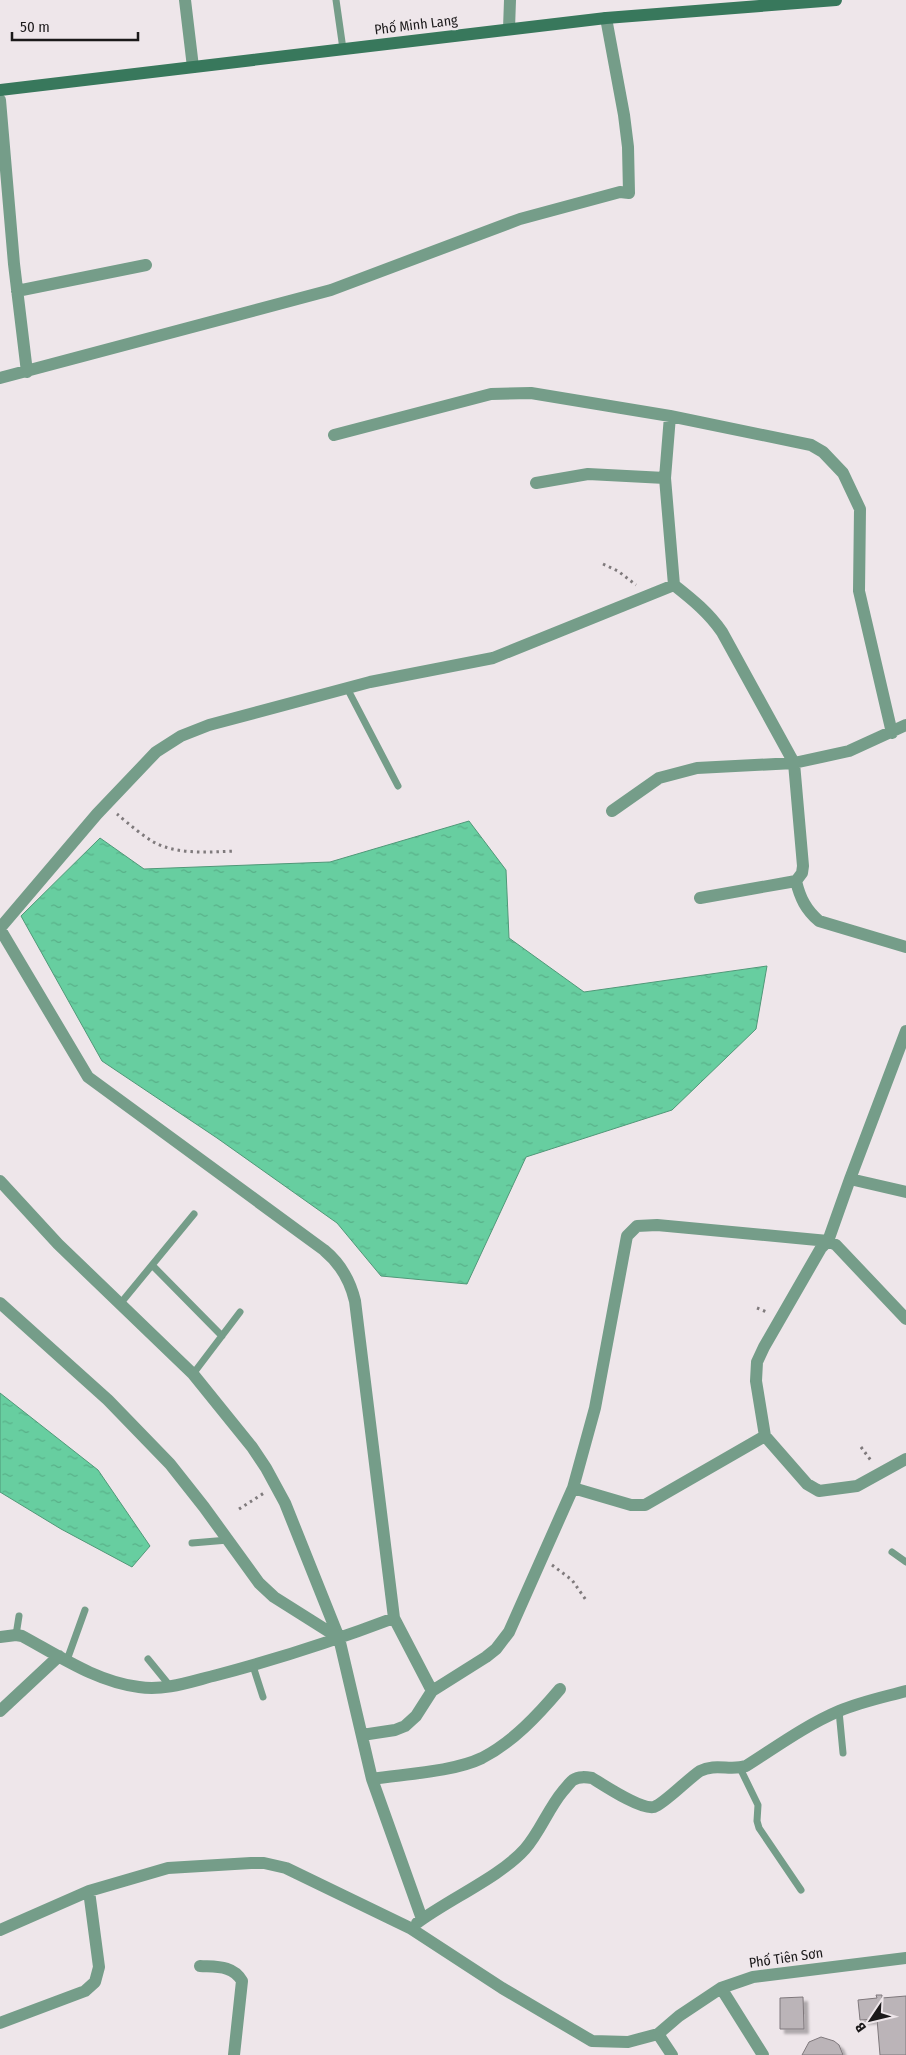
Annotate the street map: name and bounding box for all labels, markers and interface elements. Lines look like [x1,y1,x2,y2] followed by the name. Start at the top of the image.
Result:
[12,10,139,42] scale bar
[373,10,459,39] street label: Phố Minh Lang
[20,18,50,36] text: 50 m
[748,1943,824,1972] street label: Phố Tiên Sơn
[846,1995,896,2045] north arrow
[851,2019,870,2035] text: B

